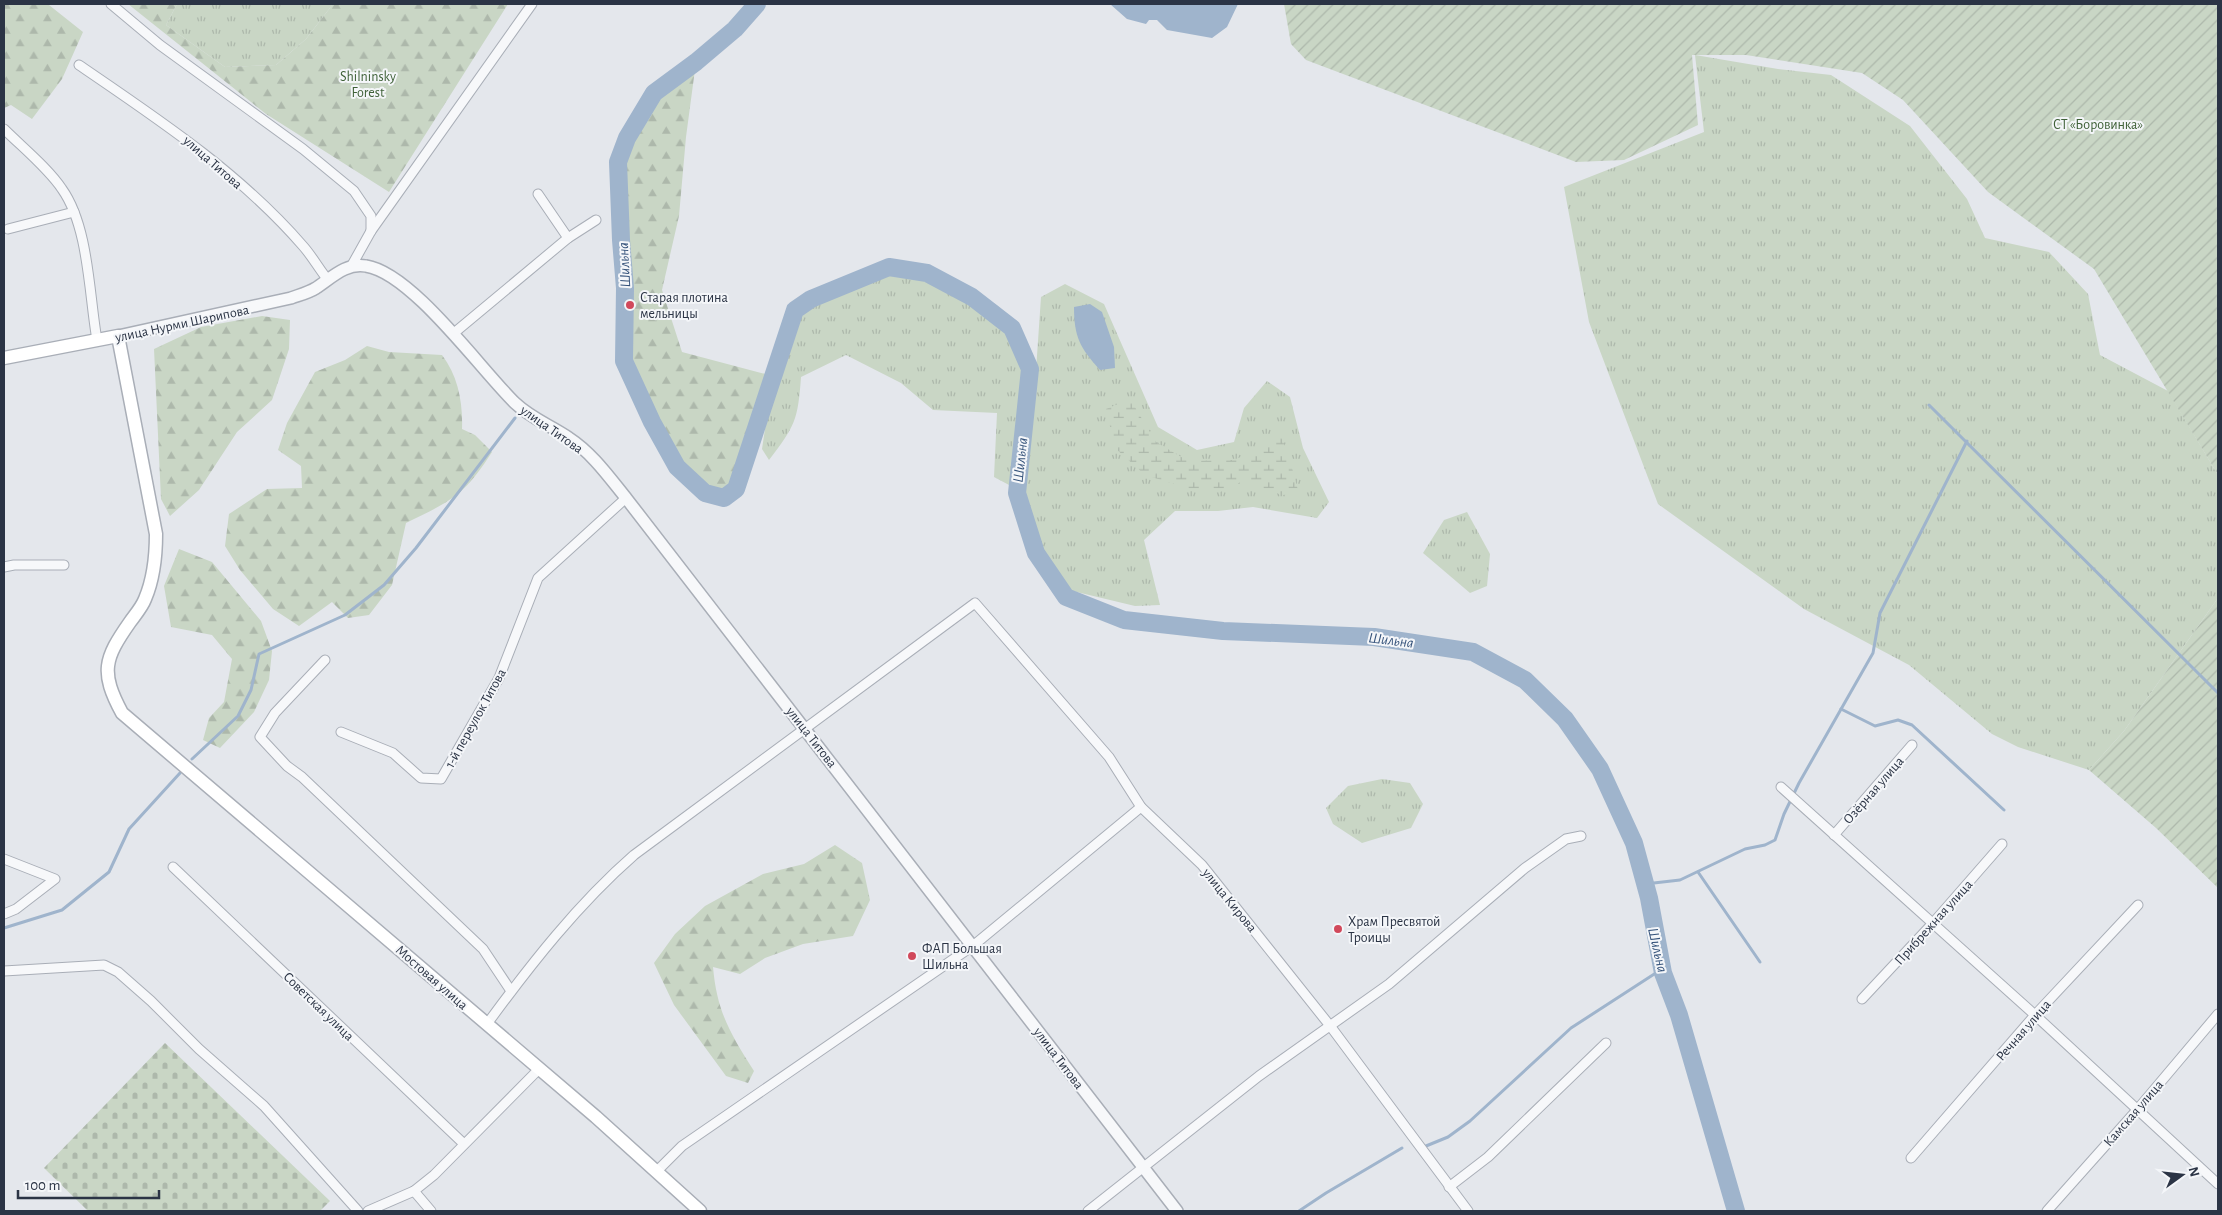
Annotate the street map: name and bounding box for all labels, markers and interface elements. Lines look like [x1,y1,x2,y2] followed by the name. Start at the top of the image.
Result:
[340,70,396,100] park label: Shilninsky Forest
[2053,118,2143,132] park label: СТ «Боровинка»
[179,133,245,192] street label: улица Титова
[616,242,633,288] water label: Шильна
[640,291,729,321] place label: Старая плотина мельницы
[624,299,636,311] marker: Старая плотина мельницы
[113,303,251,345] street label: улица Нурми Шарипова
[517,403,586,457] street label: улица Титова
[1011,437,1030,483] water label: Шильна
[1368,630,1414,651] water label: Шильна
[443,666,509,770] street label: 1-й переулок Титова
[783,704,840,771] street label: улица Титова
[1841,754,1907,827] street label: Озёрная улица
[1199,865,1259,936] street label: улица Кирова
[1892,877,1976,968] street label: Прибрежная улица
[1348,915,1440,945] place label: Храм Пресвятой Троицы
[1332,923,1344,935] marker: Храм Пресвятой Троицы
[1645,926,1670,974] water label: Шильна
[922,942,1002,972] place label: ФАП Большая Шильна
[393,943,470,1013] street label: Мостовая улица
[906,950,918,962] marker: ФАП Большая Шильна
[280,970,357,1044] street label: Советская улица
[1994,997,2054,1064] street label: Речная улица
[1030,1024,1086,1092] street label: улица Титова
[2101,1077,2167,1150] street label: Камская улица
[2157,1150,2207,1200] north arrow
[2186,1165,2202,1178] text: N
[18,1168,159,1200] scale bar
[25,1178,60,1193] text: 100 m

